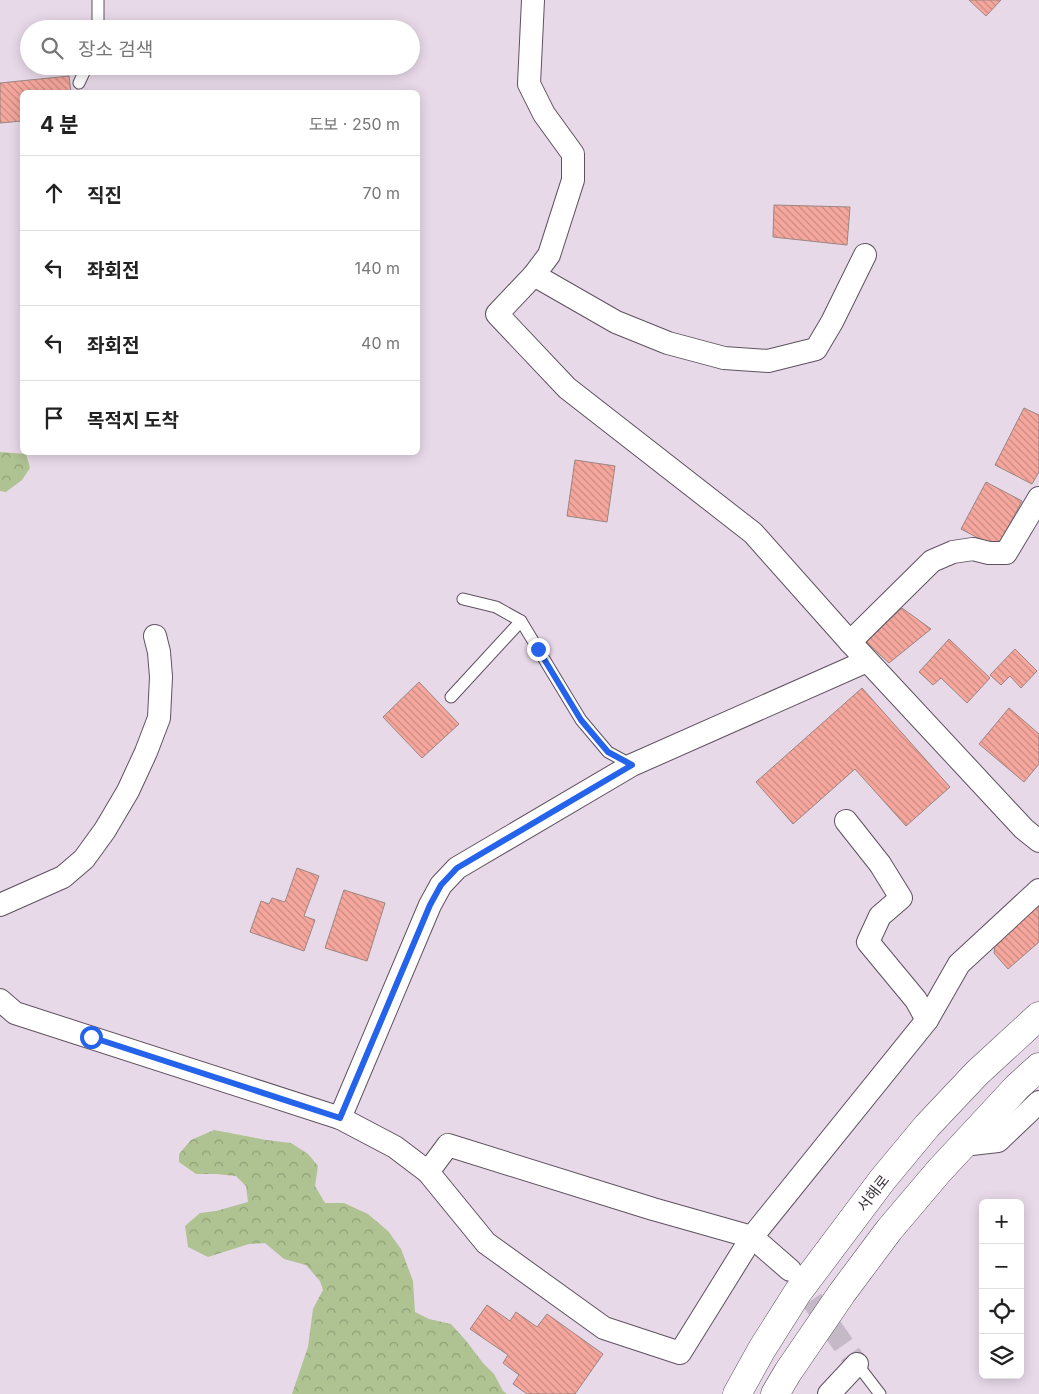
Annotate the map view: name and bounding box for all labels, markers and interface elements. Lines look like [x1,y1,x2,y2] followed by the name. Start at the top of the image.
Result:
[20,20,420,75] search box
[38,34,66,62] icon: search
[78,38,153,61] text: 장소 검색
[40,112,79,137] text: 4 분
[309,114,400,134] text: 도보 · 250 m
[40,179,68,207] icon: ahead
[363,183,400,203] text: 70 m
[87,184,122,207] text: 직진
[40,254,68,282] icon: left
[355,258,400,278] text: 140 m
[87,259,139,282] text: 좌회전
[40,329,68,357] icon: left
[361,333,400,353] text: 40 m
[87,334,139,357] text: 좌회전
[40,404,68,432] icon: arrive
[87,409,179,432] text: 목적지 도착
[527,638,550,661] route end
[80,1026,103,1049] route start
[853,1171,893,1215] street label: 서해로
[979,1199,1024,1379] map controls
[979,1199,1024,1244] button: +
[979,1244,1024,1289] button: −
[979,1289,1024,1334] button: locate
[979,1334,1024,1379] button: layers

